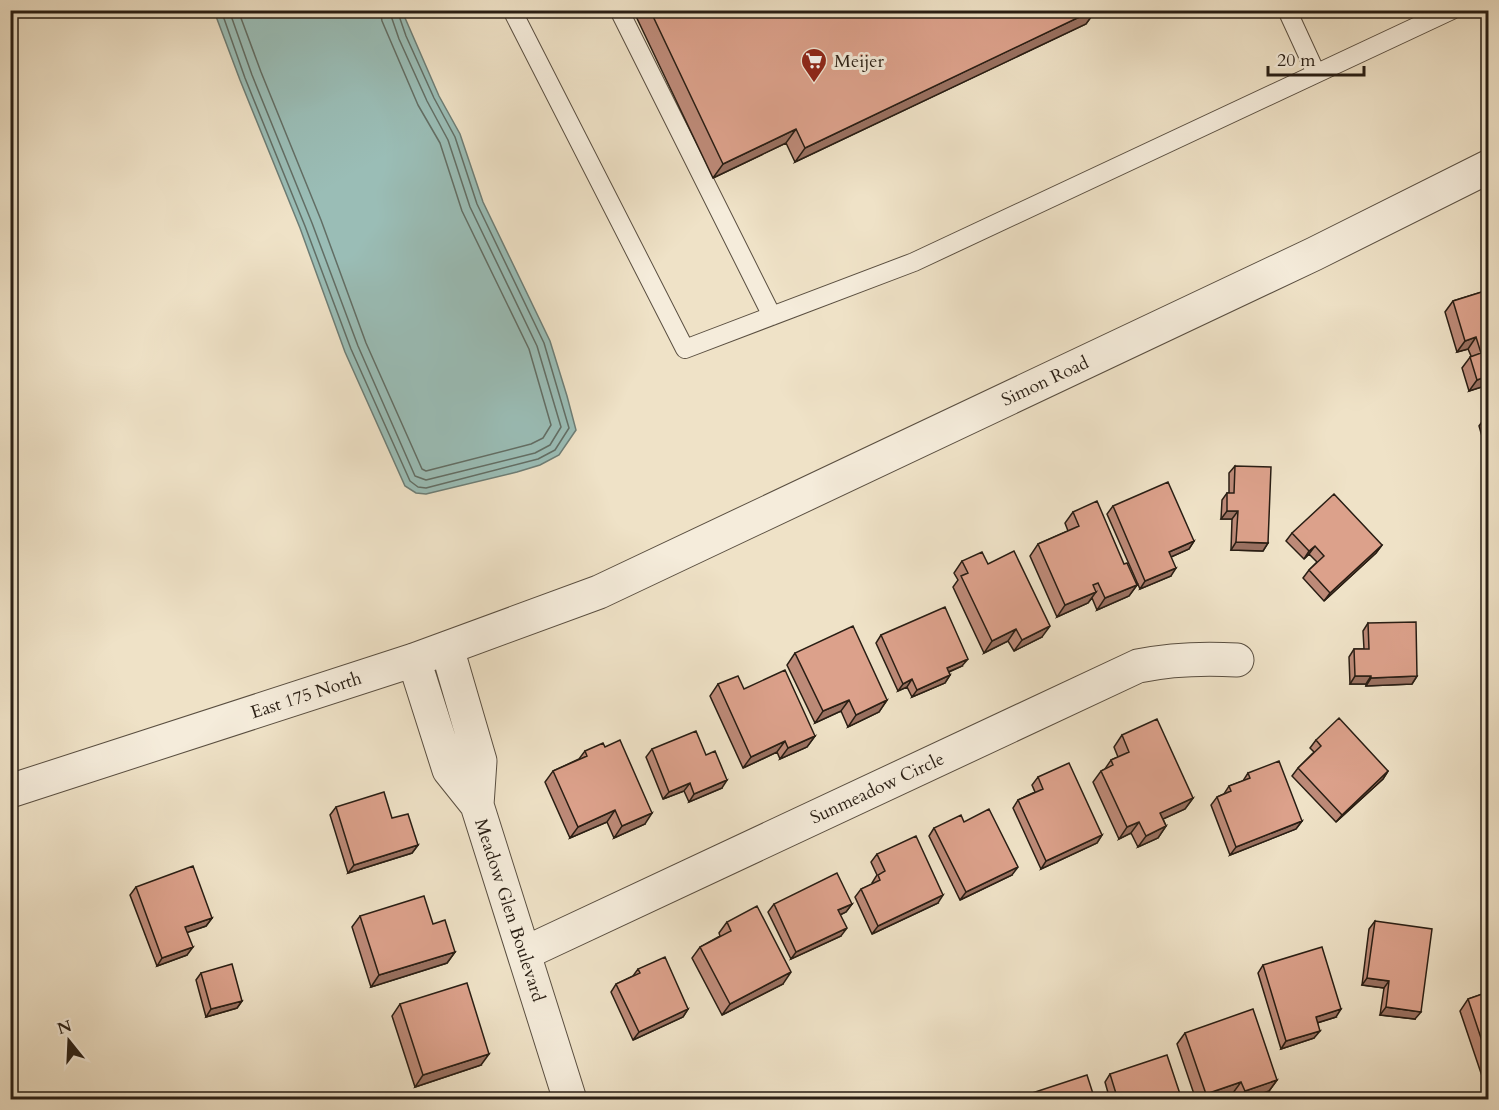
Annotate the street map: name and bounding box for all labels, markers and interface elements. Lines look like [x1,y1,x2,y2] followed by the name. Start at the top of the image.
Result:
[1268,39,1364,77] scale bar
[799,46,829,84] supermarket icon: Meijer
[1277,48,1316,73] text: 20 m
[834,49,884,74] place label: Meijer
[997,350,1093,413] street label: Simon Road
[248,666,365,725] street label: East 175 North
[806,746,948,830] street label: Sunmeadow Circle
[468,815,551,1005] street label: Meadow Glen Boulevard
[39,1011,99,1071] north arrow
[55,1015,75,1040] text: N

